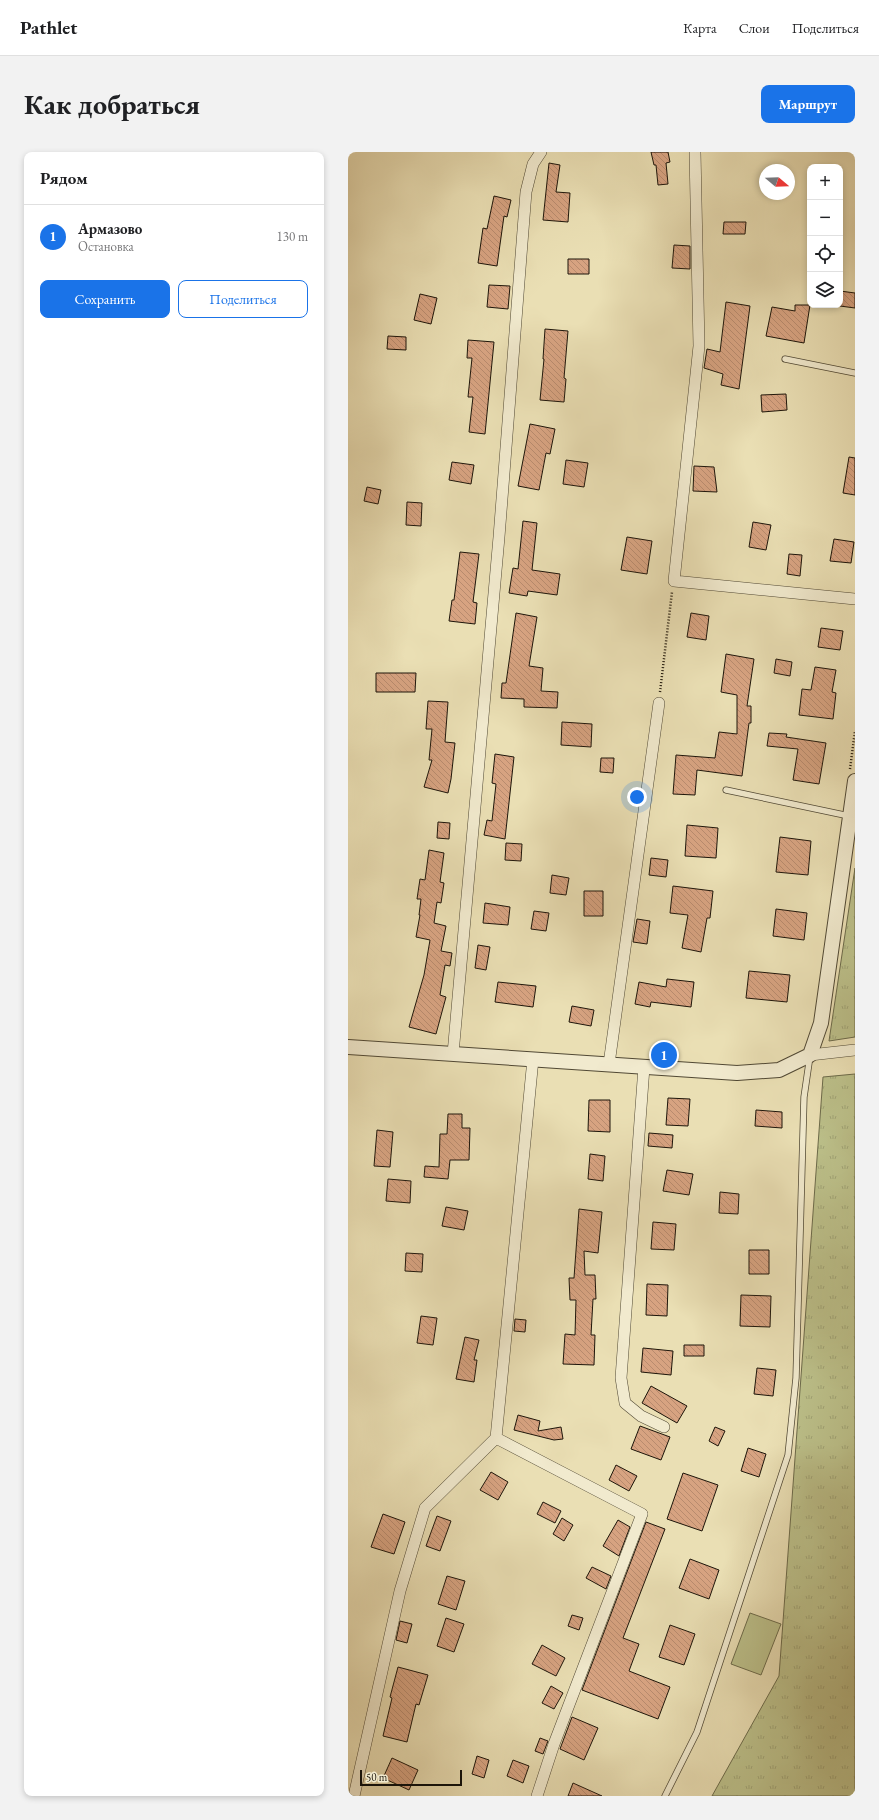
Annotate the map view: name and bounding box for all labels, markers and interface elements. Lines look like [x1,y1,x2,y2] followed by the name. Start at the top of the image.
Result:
[20,15,77,40] text: Pathlet
[683,19,717,37] text: Карта
[739,19,770,37] text: Слои
[792,19,859,37] text: Поделиться
[761,85,855,123] button: Маршрут
[24,86,200,122] text: Как добраться
[759,164,795,200] north arrow
[807,164,843,308] map controls
[807,164,843,200] button: +
[40,167,88,189] text: Рядом
[807,200,843,236] button: −
[78,219,142,238] text: Армазово
[50,228,56,245] text: 1
[277,228,308,245] text: 130 m
[807,236,843,272] button: locate
[78,238,134,255] text: Остановка
[807,272,843,308] button: layers
[40,280,170,318] button: Сохранить
[178,280,308,318] button: Поделиться
[627,787,647,807] your location
[651,1040,677,1070] pin: 1
[360,1768,462,1787] scale bar
[366,1770,387,1784] text: 50 m

